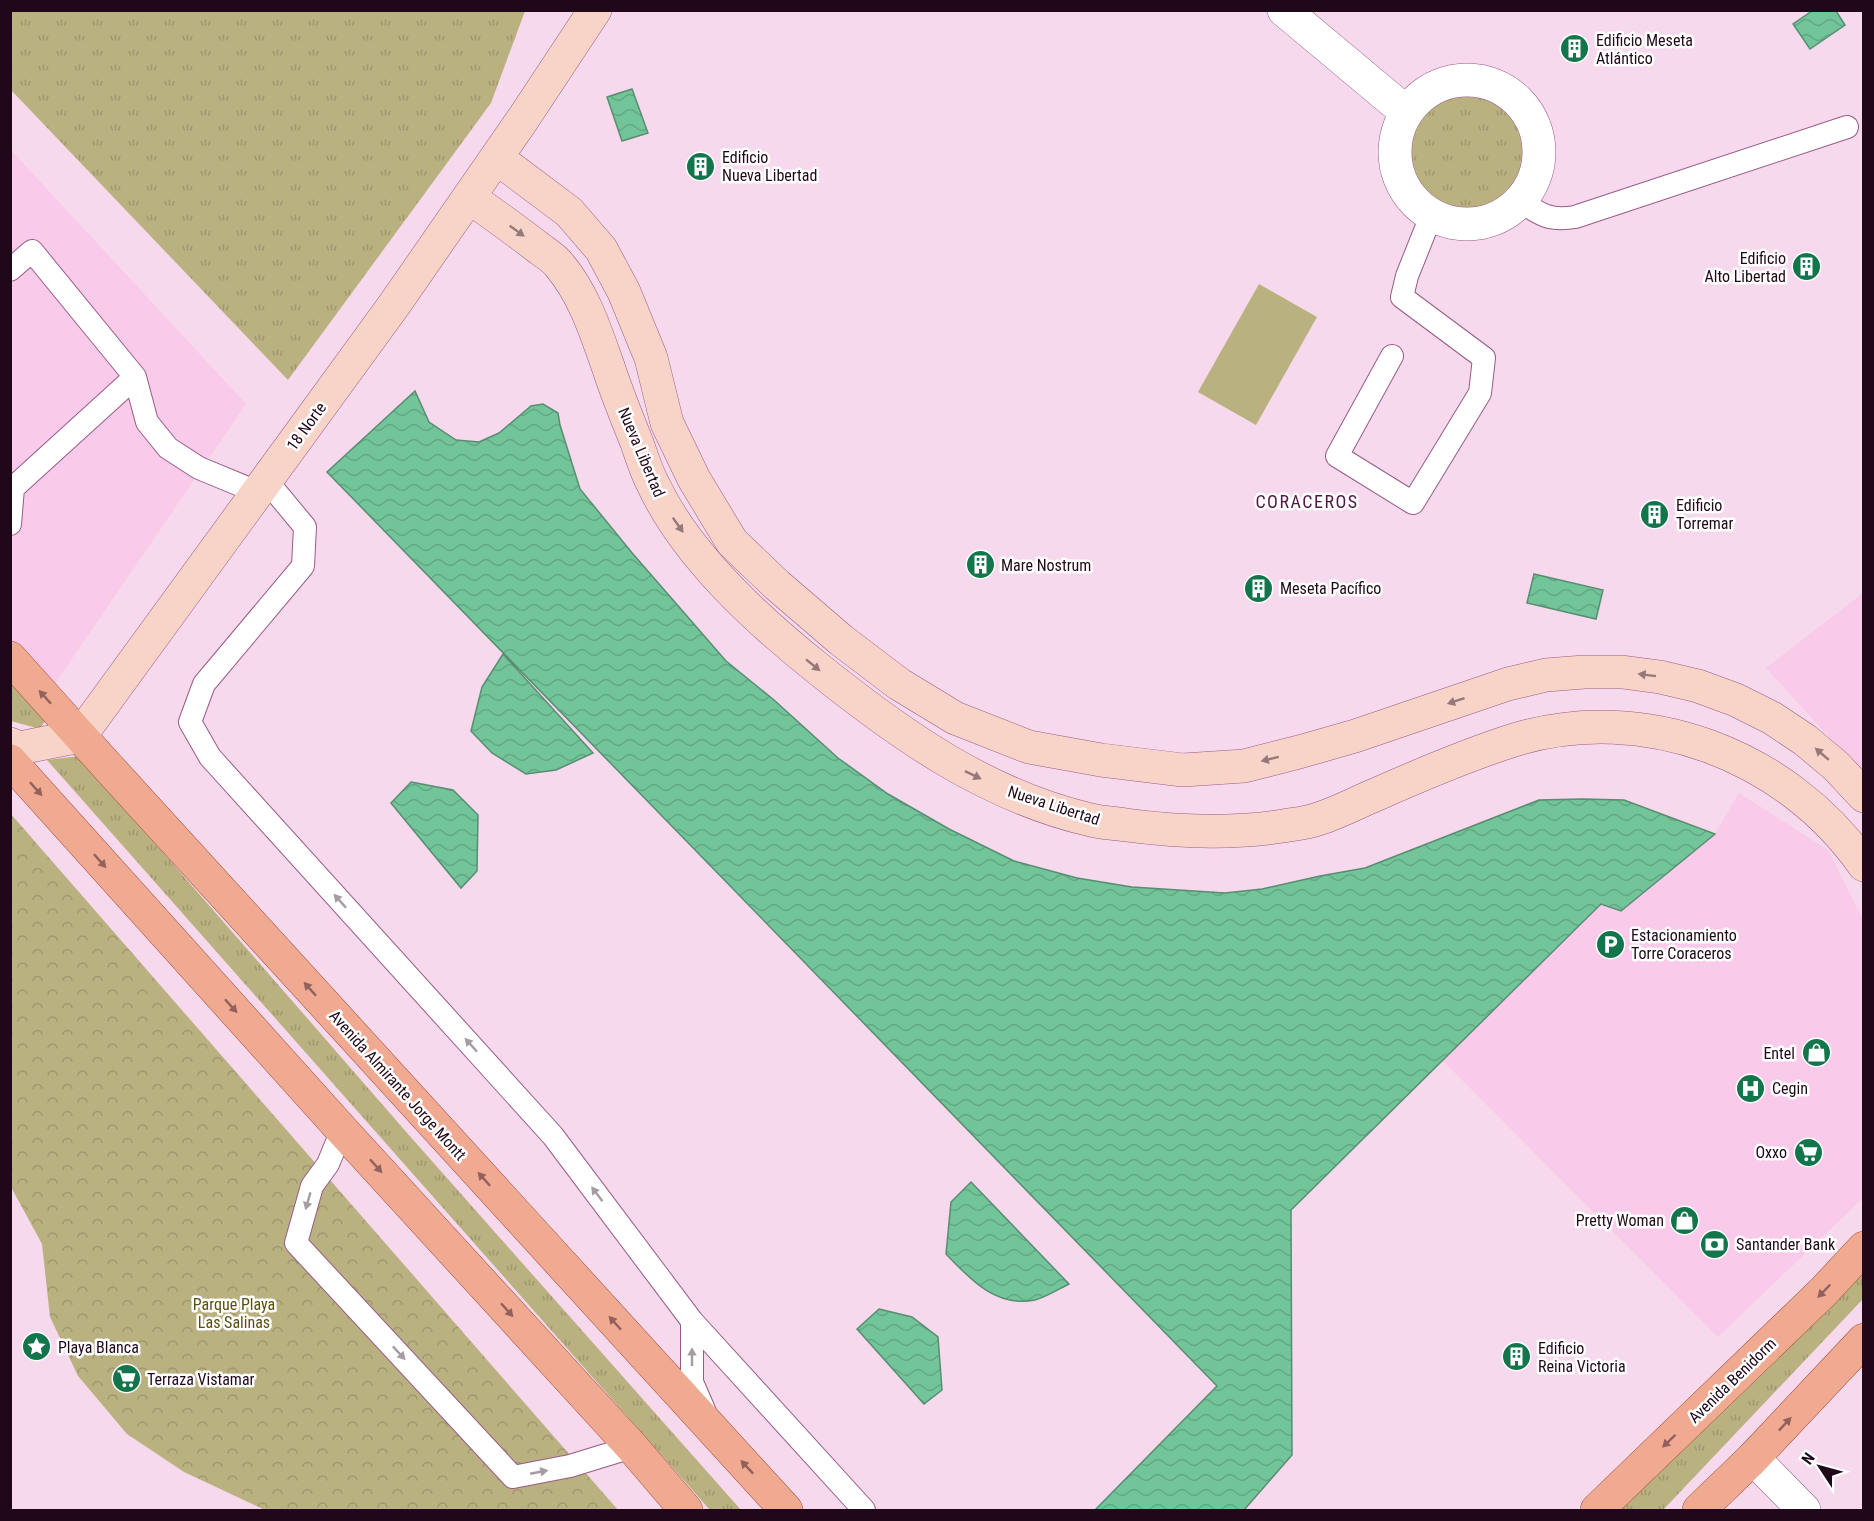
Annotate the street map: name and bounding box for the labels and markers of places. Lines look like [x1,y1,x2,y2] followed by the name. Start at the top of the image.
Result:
[1596,31,1693,68] place label: Edificio Meseta Atlántico
[1559,33,1591,65] building icon: Edificio Meseta Atlántico
[722,148,817,185] place label: Edificio Nueva Libertad
[685,150,717,182] building icon: Edificio Nueva Libertad
[1705,249,1786,286] place label: Edificio Alto Libertad
[1791,251,1823,283] building icon: Edificio Alto Libertad
[1676,496,1733,533] place label: Edificio Torremar
[1639,498,1671,530] building icon: Edificio Torremar
[964,549,996,581] building icon: Mare Nostrum
[1001,556,1091,575] place label: Mare Nostrum
[1243,572,1275,604] building icon: Meseta Pacífico
[1280,579,1381,598] place label: Meseta Pacífico
[1631,926,1737,963] place label: Estacionamiento Torre Coraceros
[1594,928,1626,960] parking icon: Estacionamiento Torre Coraceros
[1800,1037,1832,1069] shop icon: Entel
[1763,1044,1795,1063] place label: Entel
[1735,1072,1767,1104] hospital icon: Cegin
[1772,1079,1808,1098] place label: Cegin
[1792,1136,1824,1168] supermarket icon: Oxxo
[1755,1143,1787,1162] place label: Oxxo
[1669,1204,1701,1236] shop icon: Pretty Woman
[1576,1211,1664,1230] place label: Pretty Woman
[1699,1228,1731,1260] bank icon: Santander Bank
[1736,1235,1836,1254] place label: Santander Bank
[21,1331,53,1363] place icon: Playa Blanca
[58,1338,139,1357] place label: Playa Blanca
[1538,1339,1626,1376] place label: Edificio Reina Victoria
[1501,1341,1533,1373] building icon: Edificio Reina Victoria
[110,1363,142,1395] supermarket icon: Terraza Vistamar
[147,1370,255,1389] place label: Terraza Vistamar

